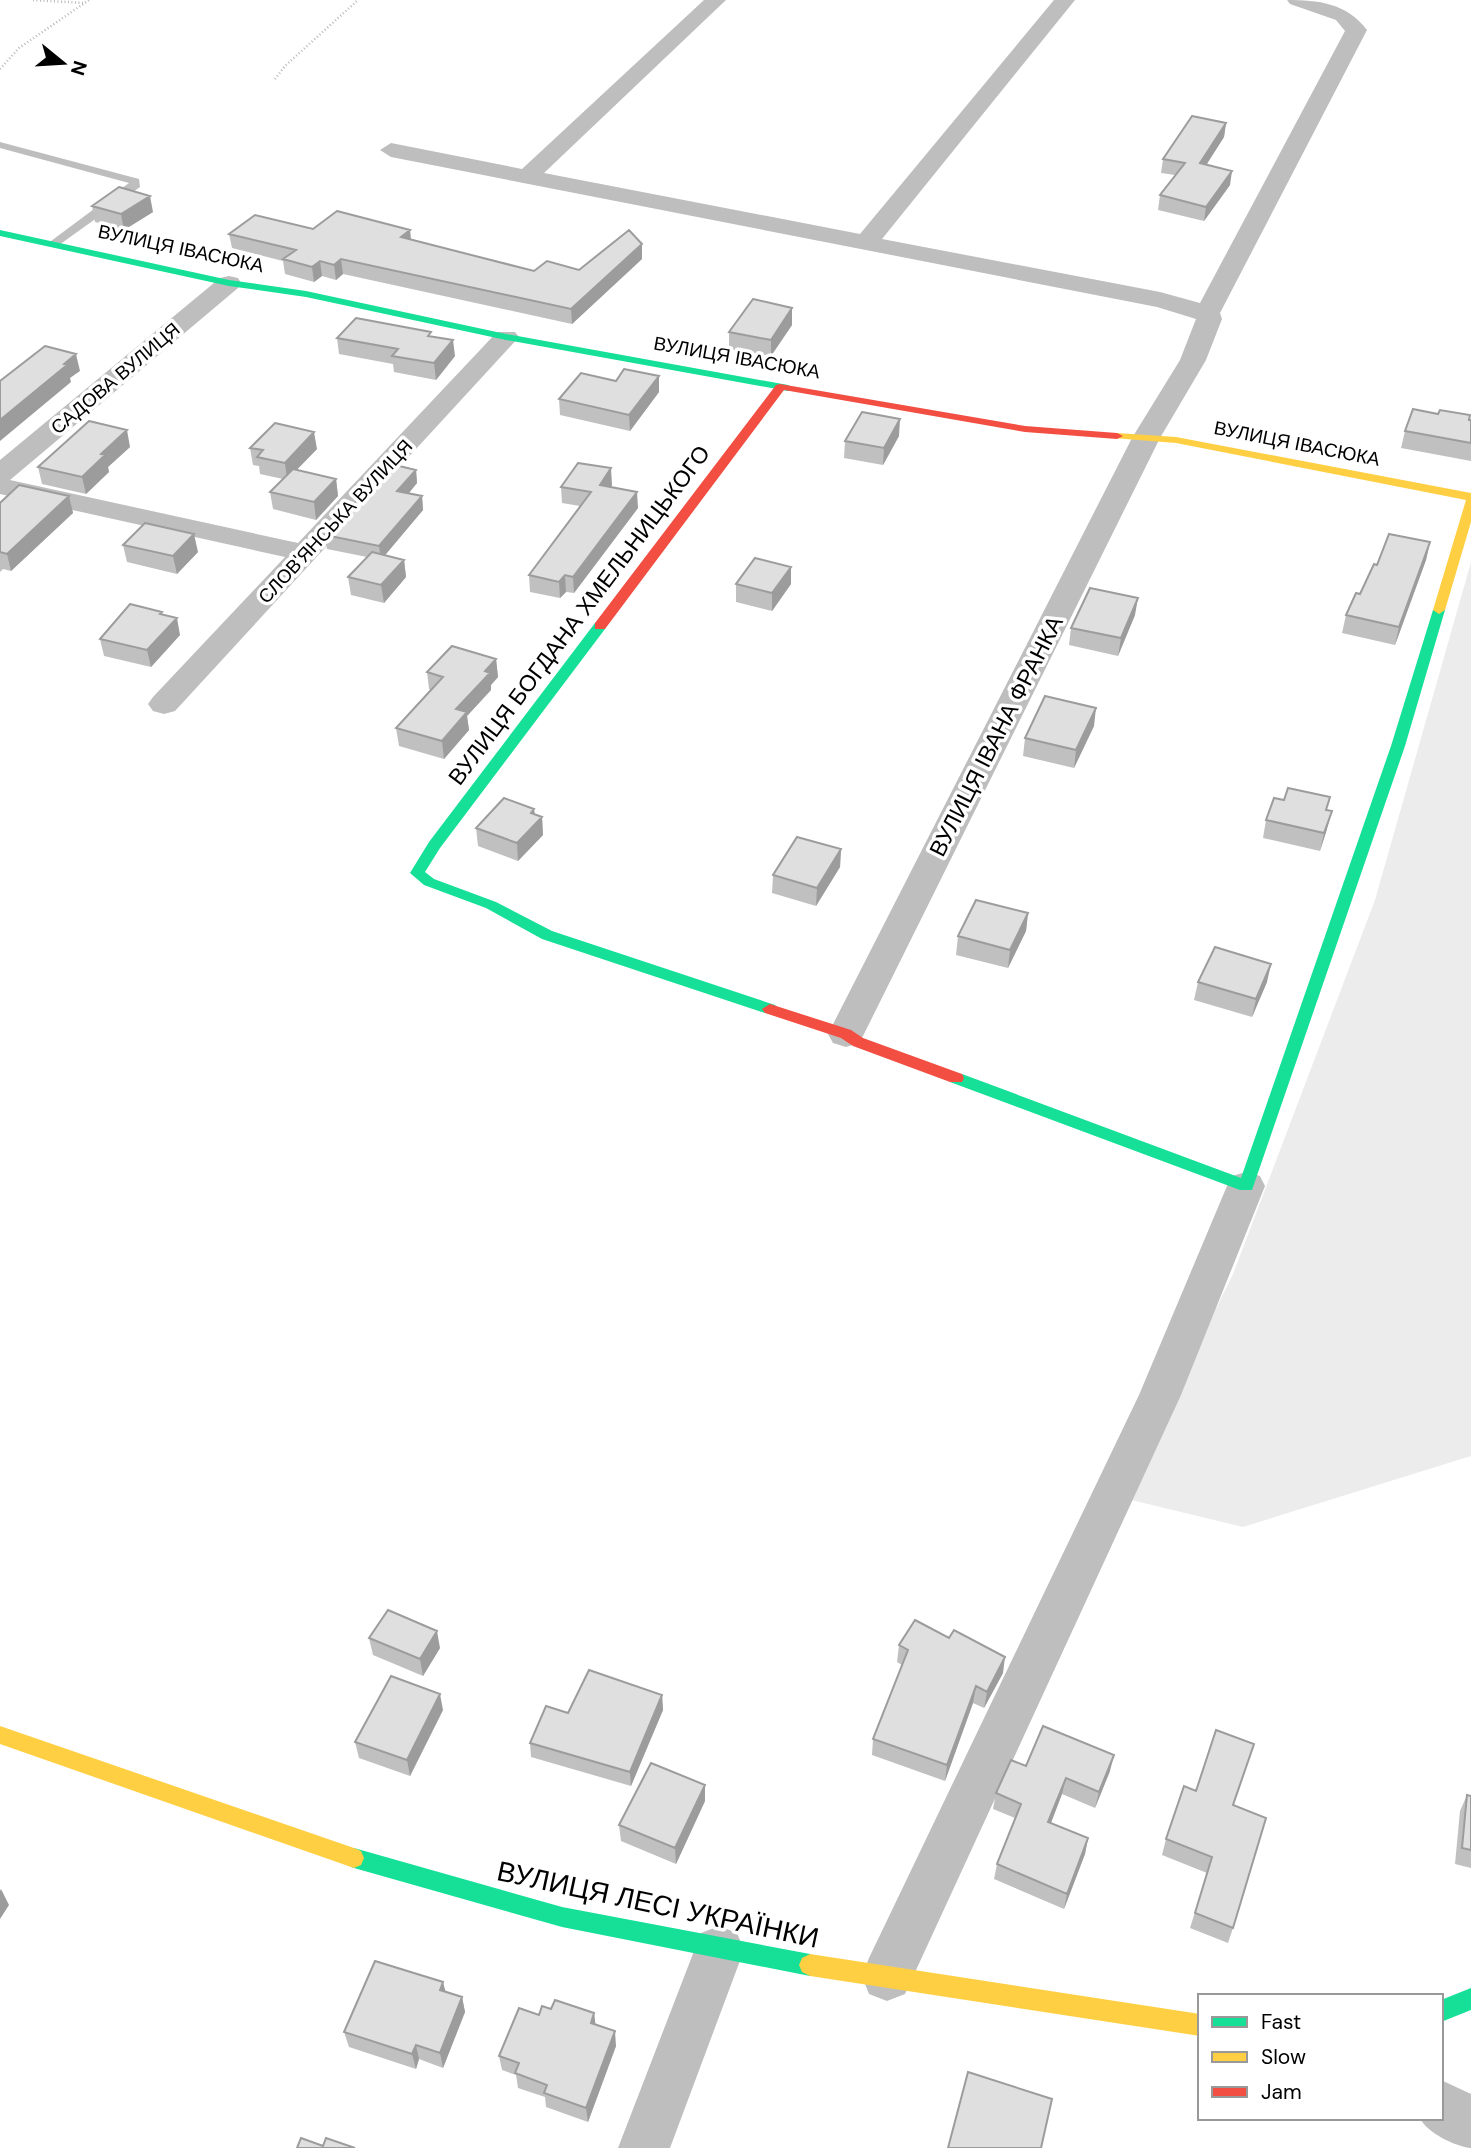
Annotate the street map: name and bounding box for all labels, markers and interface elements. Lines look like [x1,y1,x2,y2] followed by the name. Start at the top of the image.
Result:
[28,28,98,98] north arrow
[65,58,93,79] text: N
[96,219,266,278] street label: ВУЛИЦЯ ІВАСЮКА
[45,317,185,440] street label: САДОВА ВУЛИЦЯ
[652,331,822,385] street label: ВУЛИЦЯ ІВАСЮКА
[1212,415,1382,472] street label: ВУЛИЦЯ ІВАСЮКА
[253,434,418,609] street label: СЛОВ'ЯНСЬКА ВУЛИЦЯ
[441,439,717,791] street label: ВУЛИЦЯ БОГДАНА ХМЕЛЬНИЦЬКОГО
[922,610,1070,861] street label: ВУЛИЦЯ ІВАНА ФРАНКА
[494,1852,822,1957] street label: ВУЛИЦЯ ЛЕСІ УКРАЇНКИ
[1198,1994,1443,2120] legend
[1261,2008,1301,2036] text: Fast
[1261,2043,1306,2071] text: Slow
[1261,2078,1302,2106] text: Jam

